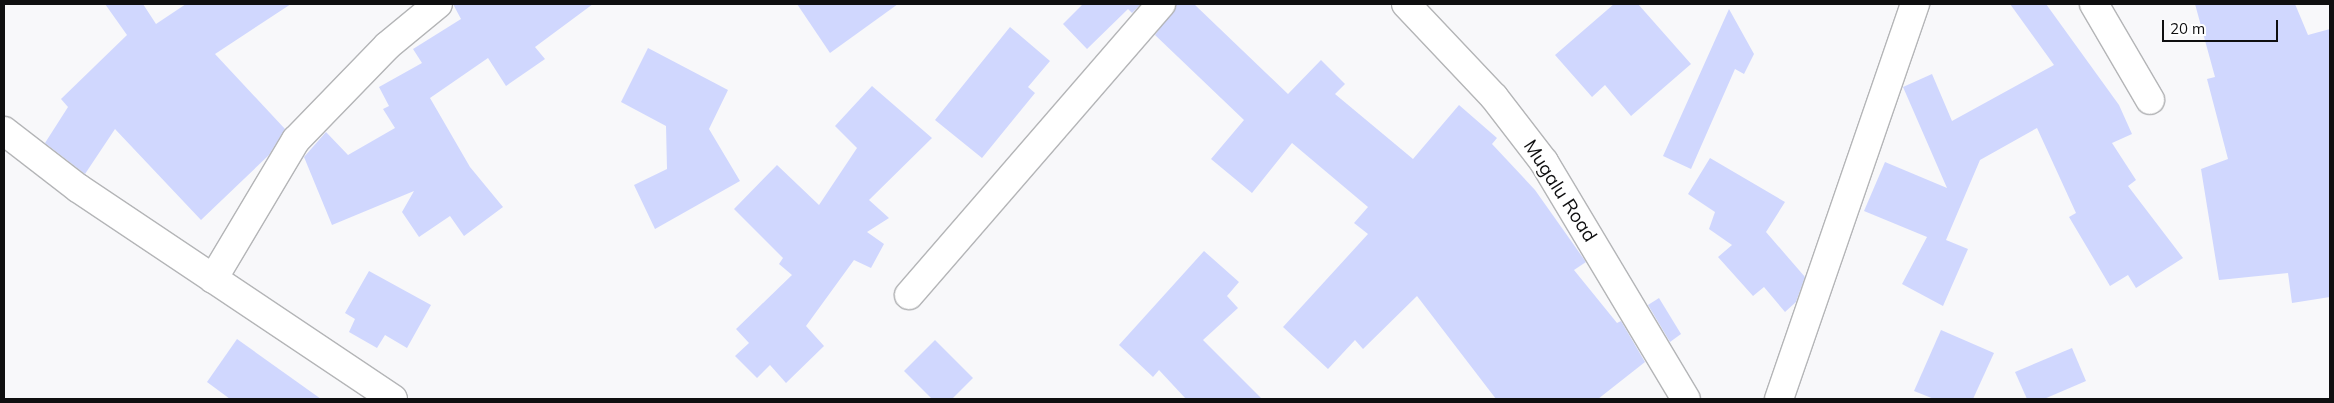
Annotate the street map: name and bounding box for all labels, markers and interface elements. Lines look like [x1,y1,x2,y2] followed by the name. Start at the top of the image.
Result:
[2164,10,2280,42] scale bar
[2170,19,2205,38] text: 20 m
[1519,136,1601,246] street label: Mugalu Road

